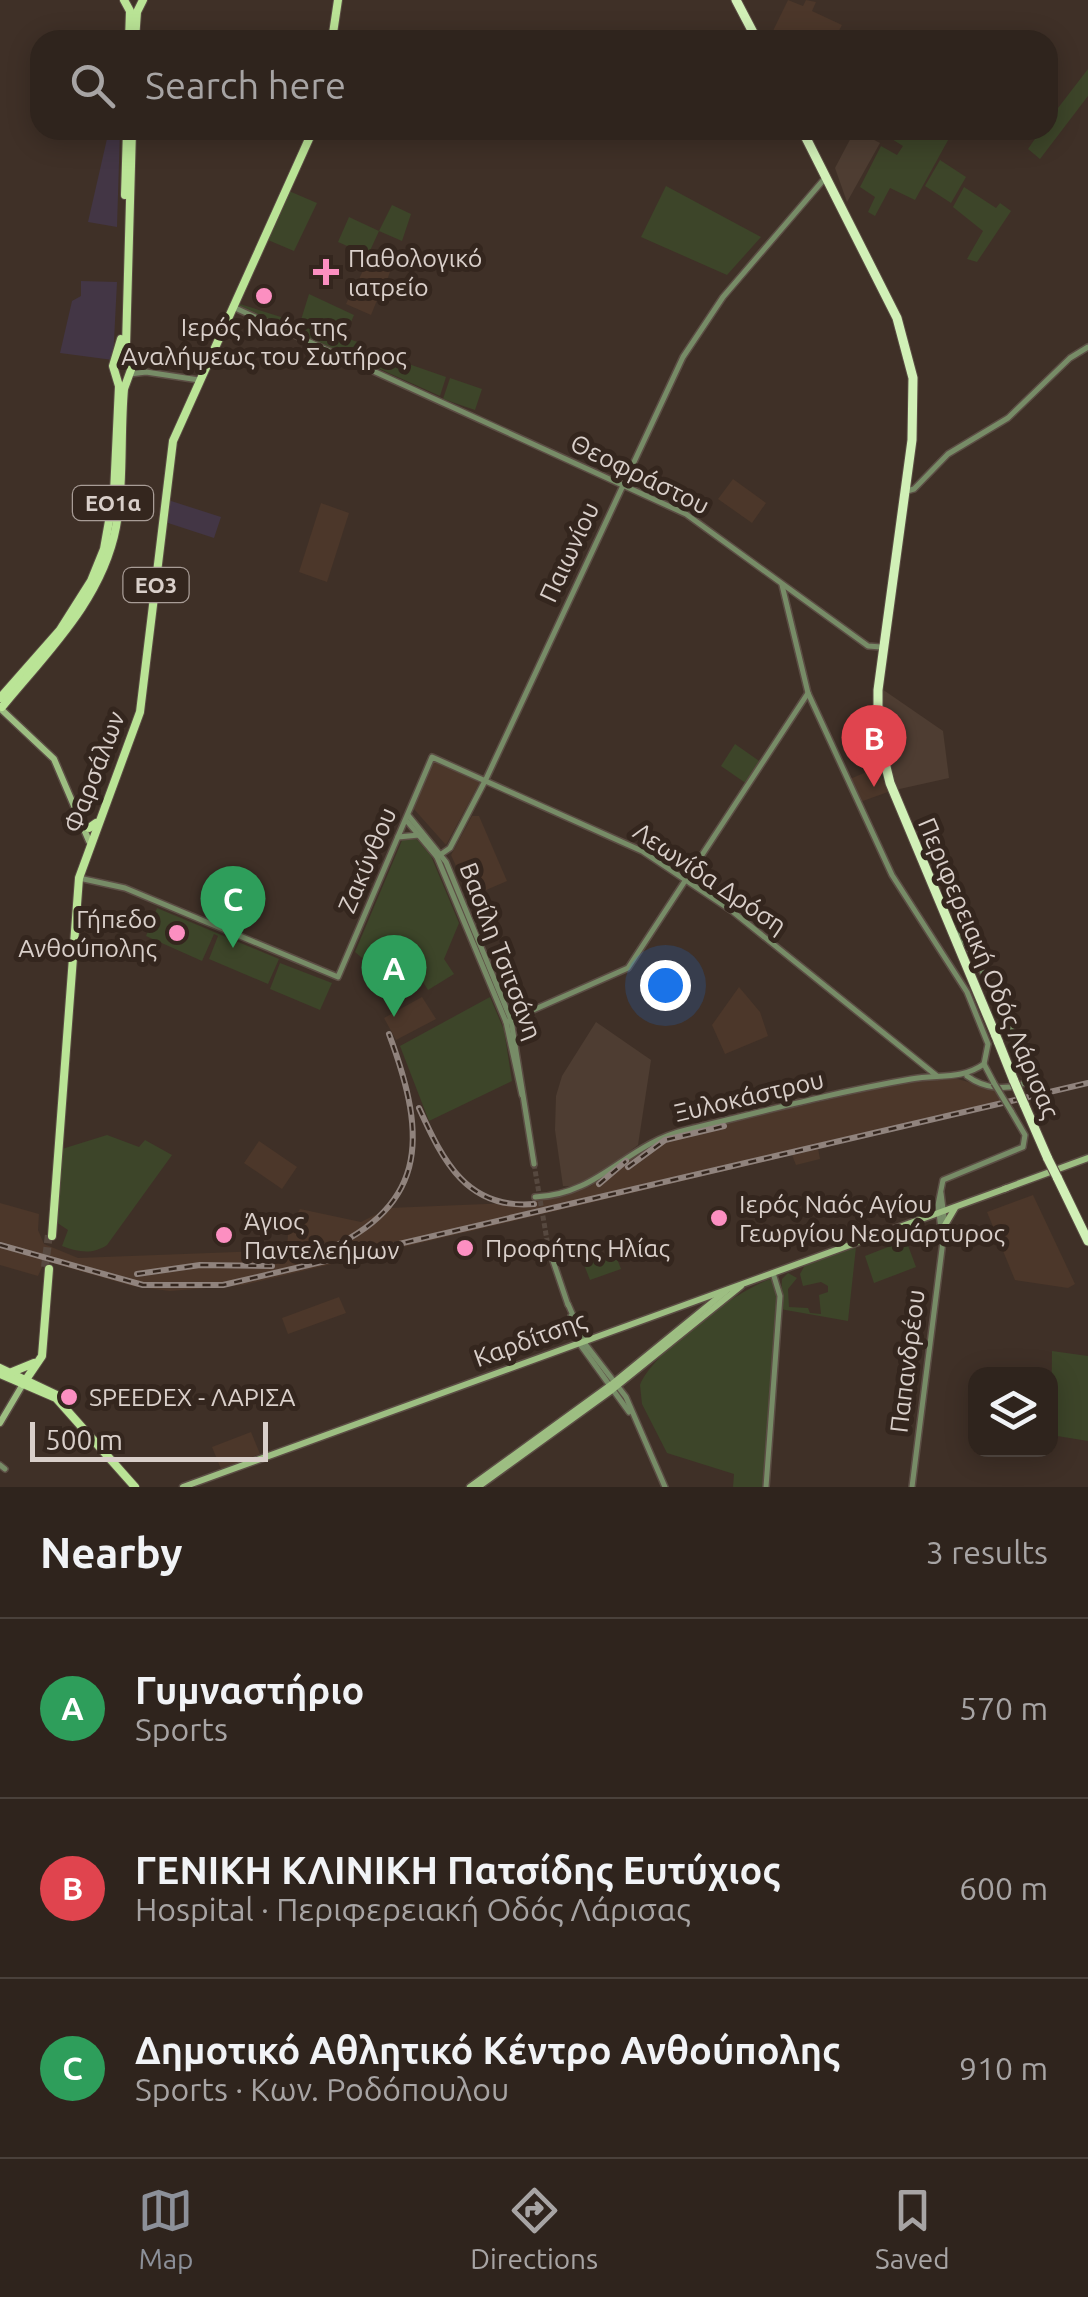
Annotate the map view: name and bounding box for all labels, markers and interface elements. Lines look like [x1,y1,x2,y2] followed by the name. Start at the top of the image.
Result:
[30,30,1058,140] search box
[65,58,120,113] icon: search
[145,64,346,106] text: Search here
[348,244,482,301] place label: Παθολογικό ιατρείο
[313,259,339,285] marker: Παθολογικό ιατρείο
[253,285,275,307] marker: Ιερός Ναός της Αναλήψεως του Σωτήρος
[121,313,407,370] place label: Ιερός Ναός της Αναλήψεως του Σωτήρος
[566,428,714,520] street label: Θεοφράστου
[73,486,153,520] road number: ΕΟ1α
[534,498,604,606] street label: Παιωνίου
[124,568,188,602] road number: ΕΟ3
[842,704,906,787] pin: B
[58,708,130,836] street label: Φαρσάλων
[332,803,402,917] street label: Ζακύνθου
[913,814,1065,1122] street label: Περιφερειακή Οδός Λάρισας
[628,817,792,939] street label: Λεωνίδα Δρόση
[454,859,548,1043] street label: Βασίλη Τσιτσάνη
[200,866,266,948] pin: C
[18,905,157,962] place label: Γήπεδο Ανθούπολης
[166,922,188,944] marker: Γήπεδο Ανθούπολης
[362,934,426,1017] pin: A
[640,960,691,1011] your location
[671,1065,827,1127] street label: Ξυλοκάστρου
[739,1190,1005,1247] place label: Ιερός Ναός Αγίου Γεωργίου Νεομάρτυρος
[244,1207,399,1264] place label: Άγιος Παντελεήμων
[708,1207,730,1229] marker: Ιερός Ναός Αγίου Γεωργίου Νεομάρτυρος
[213,1224,235,1246] marker: Άγιος Παντελεήμων
[485,1234,670,1262] place label: Προφήτης Ηλίας
[454,1237,476,1259] marker: Προφήτης Ηλίας
[884,1288,930,1434] street label: Παπανδρέου
[470,1306,590,1372] street label: Καρδίτσης
[968,1367,1058,1457] map controls
[968,1367,1058,1457] button: layers
[89,1383,295,1411] place label: SPEEDEX - ΛΑΡΙΣΑ
[58,1386,80,1408] marker: SPEEDEX - ΛΑΡΙΣΑ
[30,1417,268,1462] scale bar
[45,1424,123,1455] text: 500 m
[40,1529,183,1576] text: Nearby
[926,1534,1048,1570] text: 3 results
[135,1669,364,1711] text: Γυμναστήριο
[61,1690,84,1726] text: A
[959,1690,1048,1726] text: 570 m
[135,1711,228,1747] text: Sports
[135,1849,781,1891] text: ΓΕΝΙΚΗ ΚΛΙΝΙΚΗ Πατσίδης Ευτύχιος
[62,1870,83,1906] text: B
[959,1870,1048,1906] text: 600 m
[135,1891,691,1927] text: Hospital · Περιφερειακή Οδός Λάρισας
[135,2029,841,2071] text: Δημοτικό Αθλητικό Κέντρο Ανθούπολης
[62,2050,83,2086] text: C
[959,2050,1048,2086] text: 910 m
[135,2071,509,2107] text: Sports · Κων. Ροδόπουλου
[138,2183,194,2274] tab: Map
[470,2183,598,2274] tab: Directions
[875,2183,950,2274] tab: Saved

